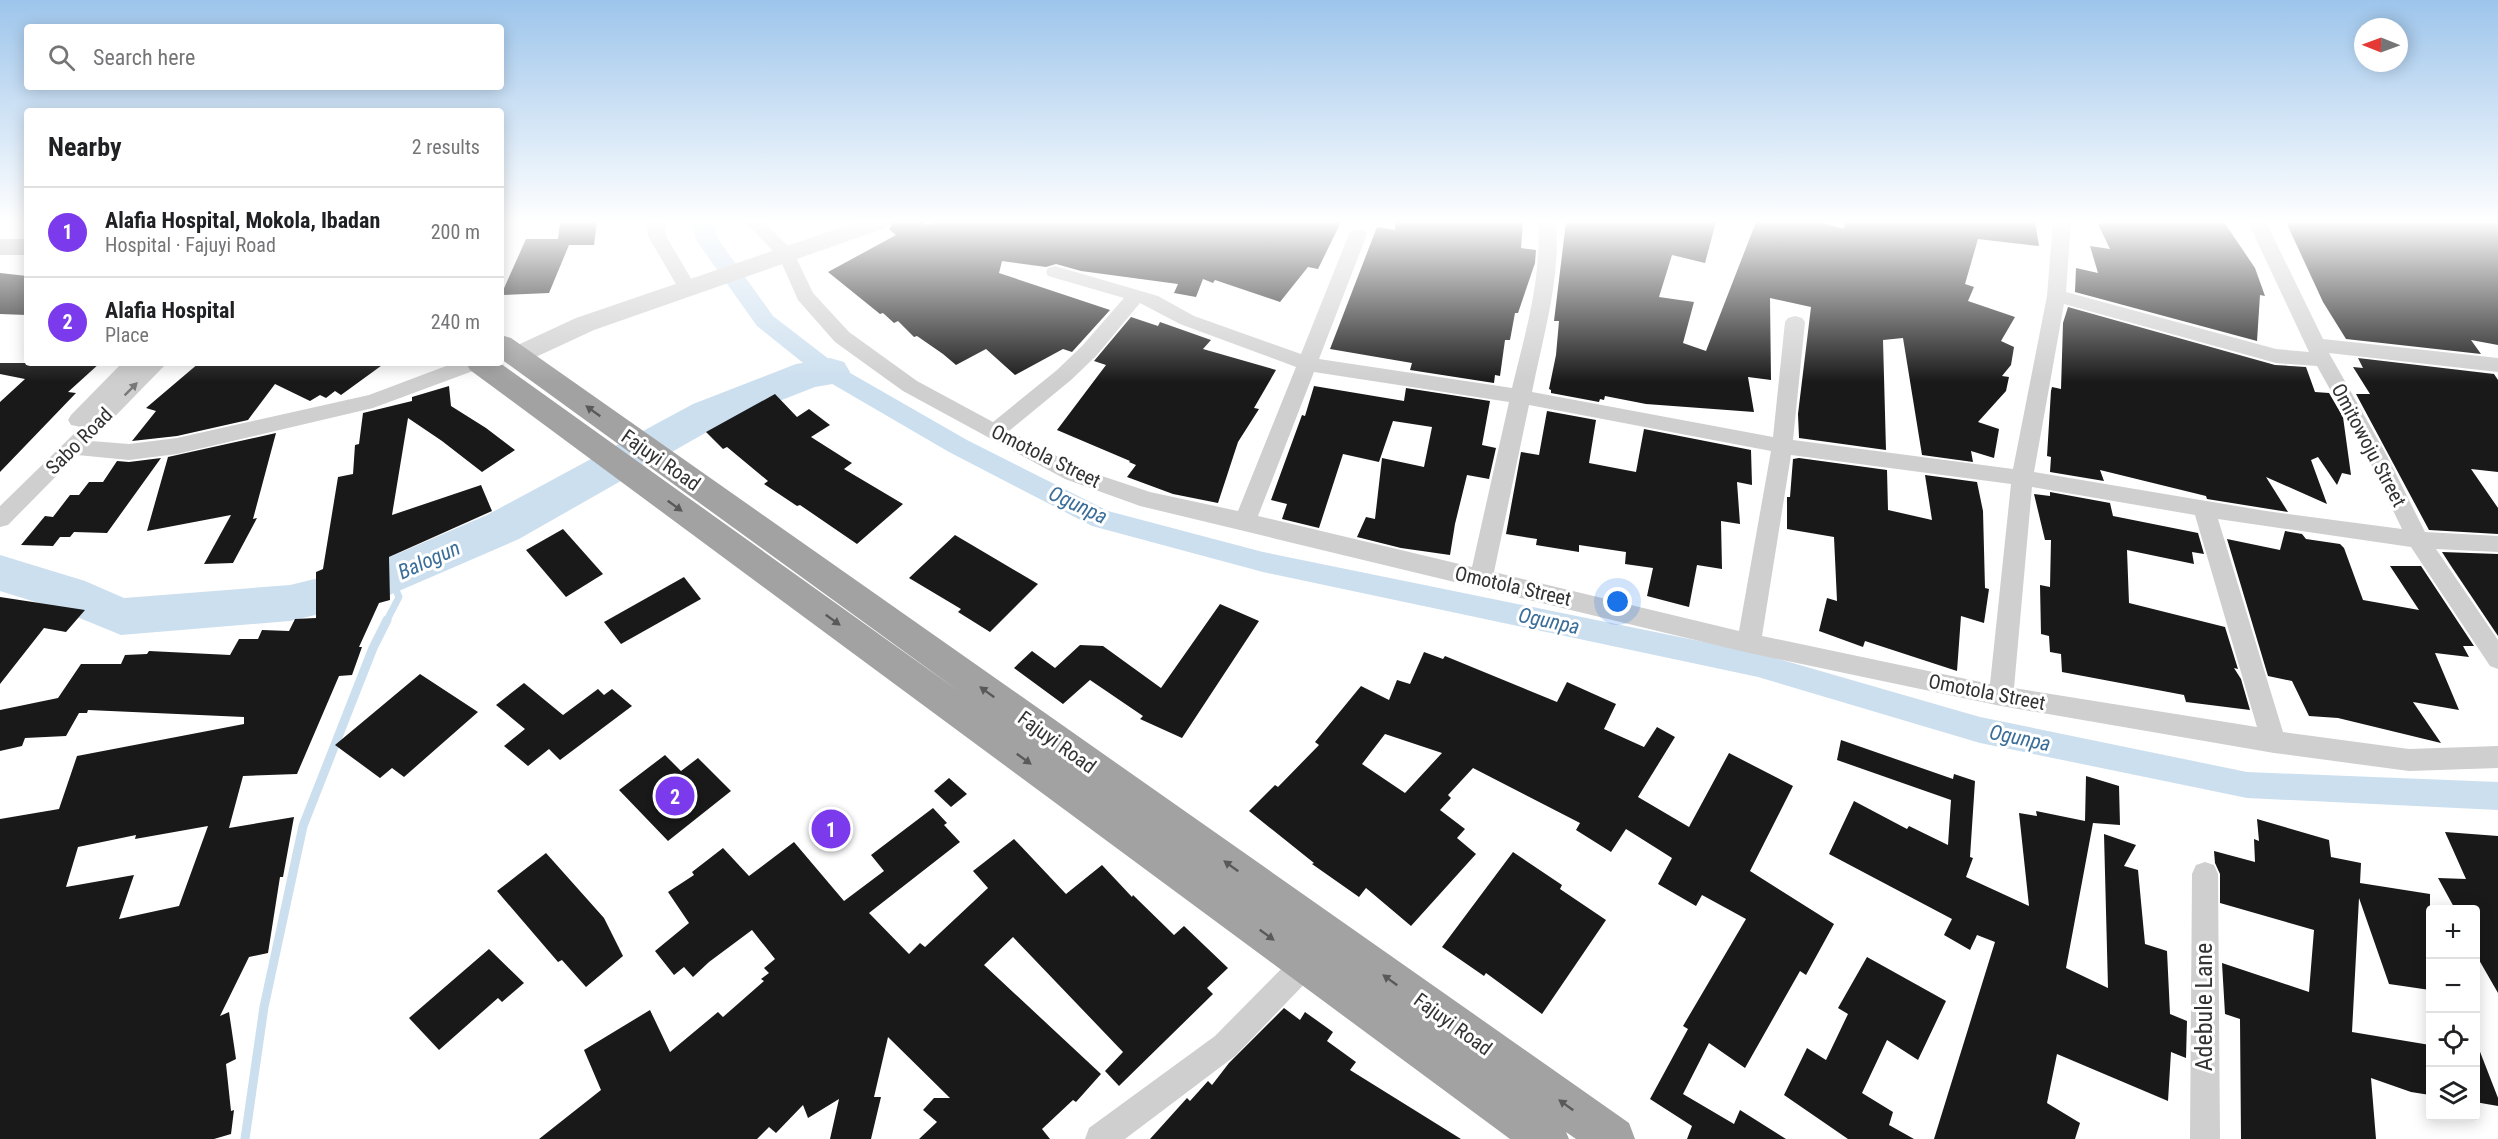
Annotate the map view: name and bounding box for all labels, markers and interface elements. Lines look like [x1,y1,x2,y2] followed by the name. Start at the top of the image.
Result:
[2354,18,2408,72] north arrow
[24,24,504,90] search box
[45,41,78,74] icon: search
[93,45,195,70] text: Search here
[48,132,122,162] text: Nearby
[412,135,480,159] text: 2 results
[105,208,380,233] text: Alafia Hospital, Mokola, Ibadan
[62,220,73,244] text: 1
[431,220,480,244] text: 200 m
[105,233,276,257] text: Hospital · Fajuyi Road
[105,298,235,323] text: Alafia Hospital
[62,310,73,334] text: 2
[431,310,480,334] text: 240 m
[105,323,149,347] text: Place
[2326,379,2412,511] street label: Omitowoju Street
[124,382,139,396] one-way arrow
[41,403,117,479] street label: Sabo Road
[585,406,601,417] one-way arrow
[987,419,1105,493] street label: Omotola Street
[617,424,705,496] street label: Fajuyi Road
[1045,481,1111,529] water label: Ogunpa
[667,499,682,511] one-way arrow
[394,536,464,584] water label: Balogun
[1453,561,1574,611] street label: Omotola Street
[1603,587,1632,616] your location
[1516,603,1582,639] water label: Ogunpa
[824,614,840,626] one-way arrow
[1927,669,2048,715] street label: Omotola Street
[979,686,995,698] one-way arrow
[1013,706,1101,778] street label: Fajuyi Road
[1987,720,2053,756] water label: Ogunpa
[1017,753,1032,765] one-way arrow
[656,774,694,818] pin: 2
[812,806,850,852] pin: 1
[1224,860,1240,872] one-way arrow
[2426,905,2480,1121] map controls
[2426,905,2480,959] button: +
[1260,929,1275,941] one-way arrow
[2190,943,2218,1071] street label: Adebule Lane
[2426,959,2480,1013] button: −
[1382,974,1397,986] one-way arrow
[1409,988,1497,1060] street label: Fajuyi Road
[2426,1013,2480,1067] button: locate
[2426,1067,2480,1121] button: layers
[1558,1099,1574,1111] one-way arrow

